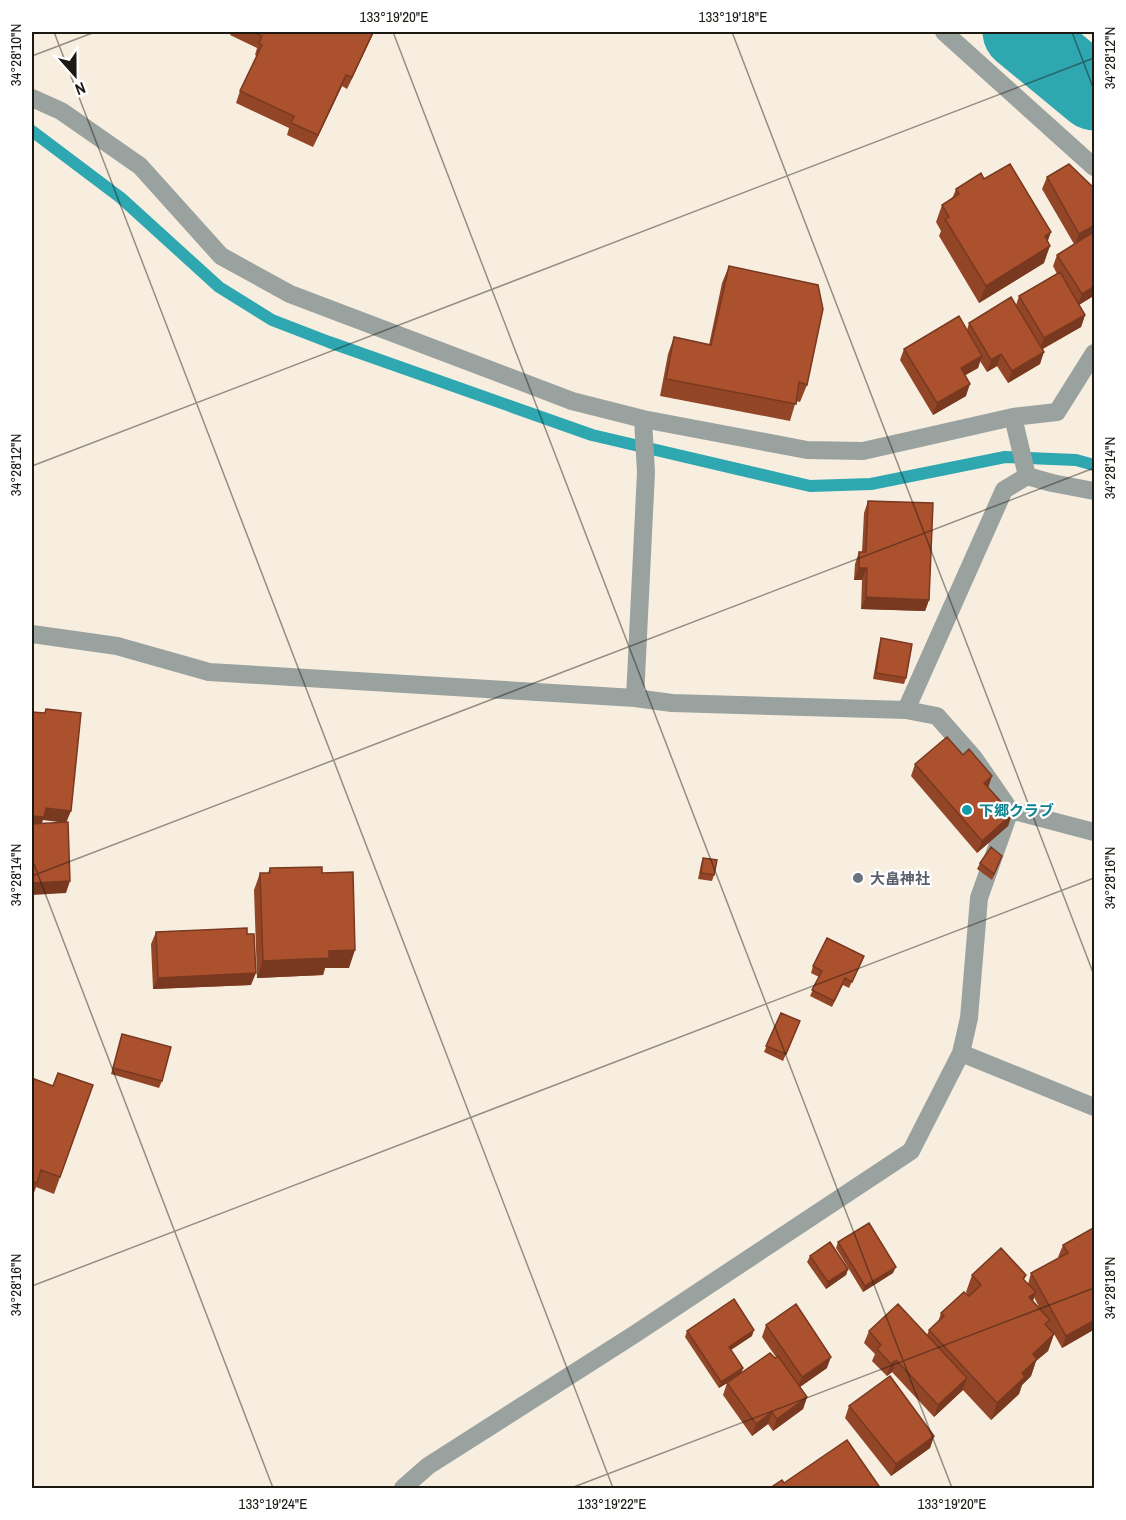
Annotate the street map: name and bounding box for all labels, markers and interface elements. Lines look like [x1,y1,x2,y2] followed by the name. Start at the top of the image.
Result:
[360,6,428,27] text: 133°19'20"E
[699,6,767,27] text: 133°19'18"E
[5,24,26,86] text: 34°28'10"N
[1099,27,1120,89] text: 34°28'12"N
[45,45,105,105] north arrow
[72,77,89,101] text: N
[5,434,26,496] text: 34°28'12"N
[1099,437,1120,499] text: 34°28'14"N
[979,800,1054,821] place label: 下郷クラブ
[960,803,974,817] marker: 下郷クラブ
[5,844,26,906] text: 34°28'14"N
[1099,847,1120,909] text: 34°28'16"N
[870,868,930,889] place label: 大畠神社
[851,871,865,885] marker: 大畠神社
[5,1254,26,1316] text: 34°28'16"N
[1099,1257,1120,1319] text: 34°28'18"N
[239,1493,307,1514] text: 133°19'24"E
[578,1493,646,1514] text: 133°19'22"E
[918,1493,986,1514] text: 133°19'20"E

